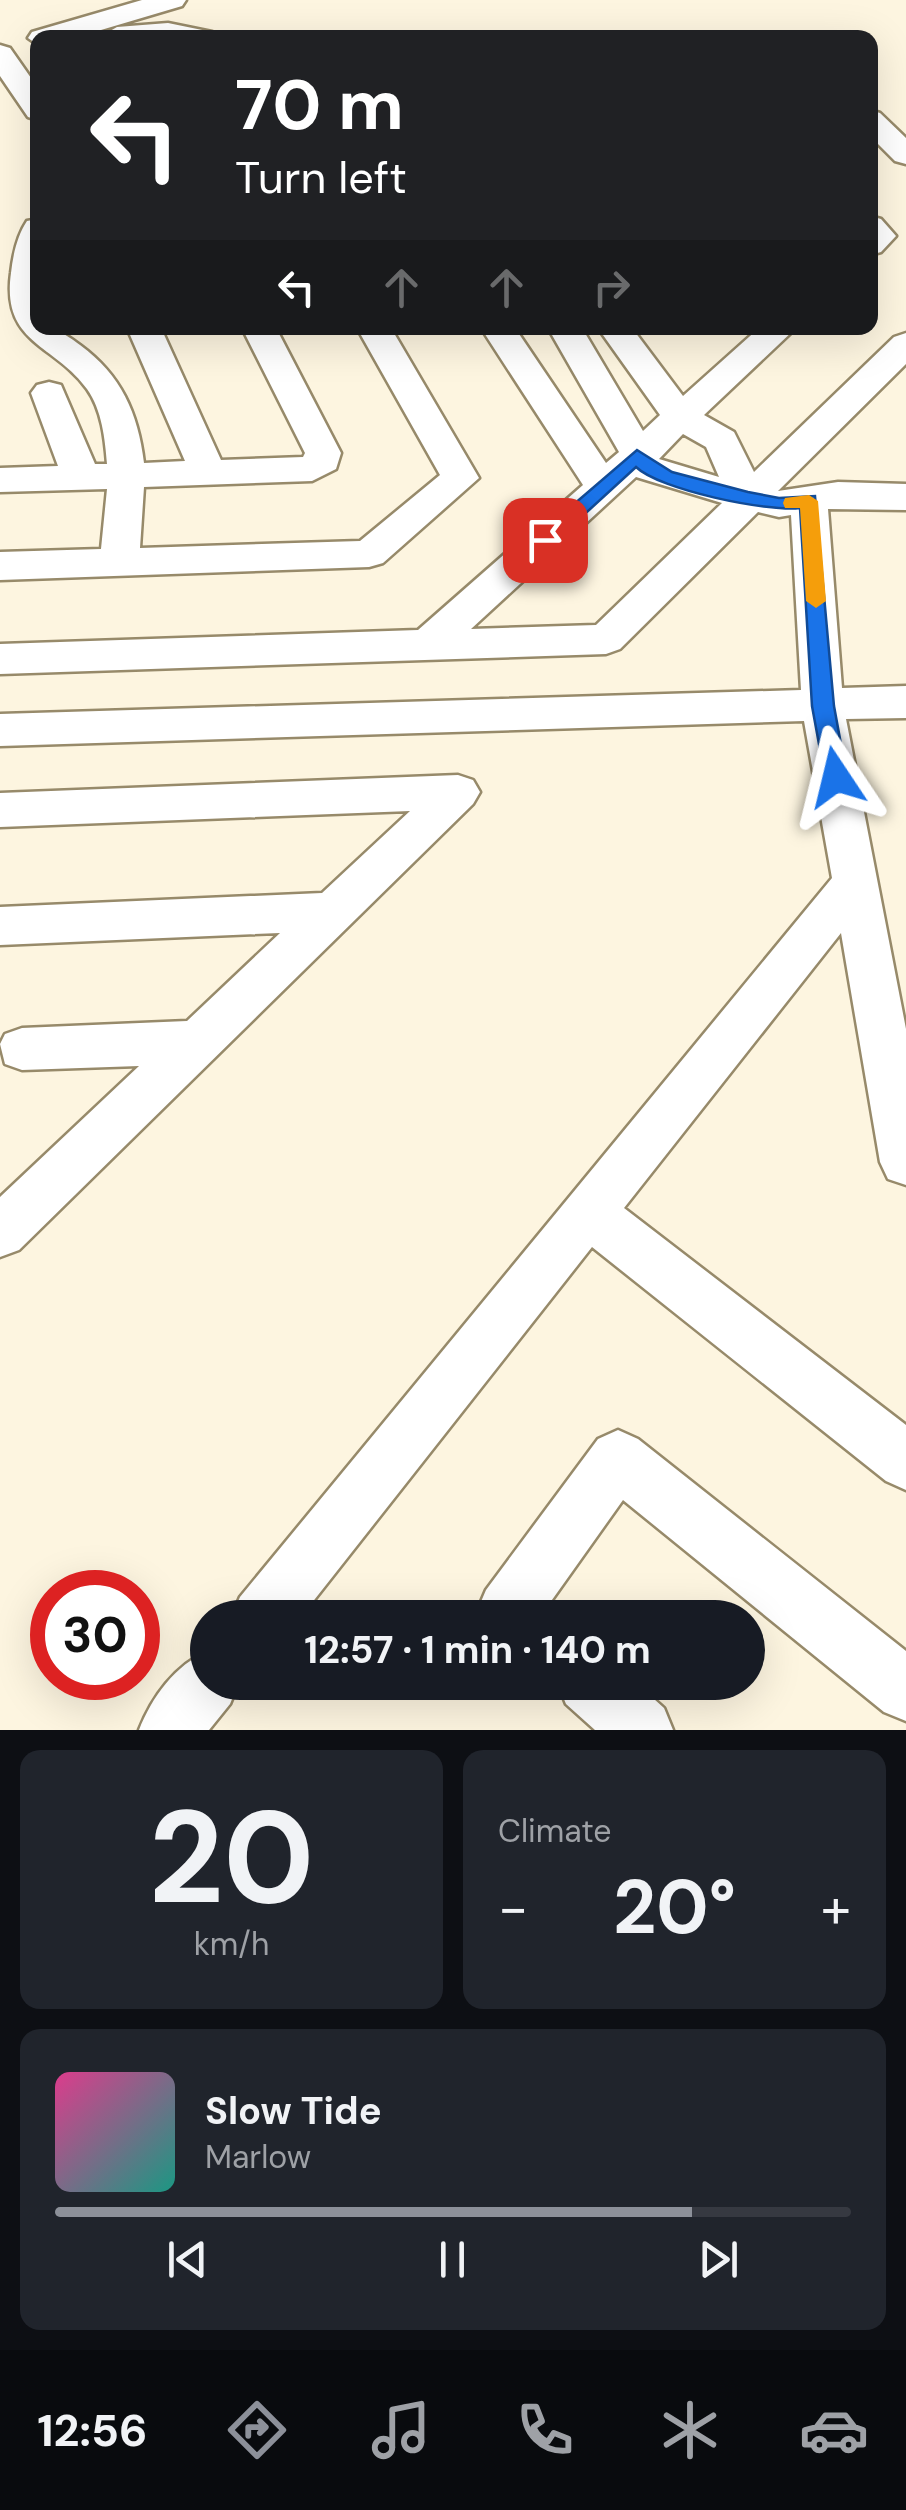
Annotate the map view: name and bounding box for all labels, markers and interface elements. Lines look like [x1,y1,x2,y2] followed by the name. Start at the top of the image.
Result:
[235,60,404,151] text: 70 m
[70,70,200,200] icon: left
[235,148,407,207] text: Turn left
[269,260,324,315] icon: left
[374,260,429,315] icon: ahead
[479,260,534,315] icon: ahead
[584,260,639,315] icon: right
[503,498,588,583] pin
[518,513,573,568] icon: arrive
[784,725,888,829] position arrow
[30,1570,160,1700] speed limit sign: 30
[304,1625,651,1675] text: 12:57 · 1 min · 140 m
[149,1773,315,1942] text: 20
[498,1810,612,1852] text: Climate
[613,1859,736,1956] text: 20°
[498,1872,528,1944] text: −
[821,1872,851,1944] text: +
[194,1923,269,1965] text: km/h
[205,2086,382,2136] text: Slow Tide
[205,2136,311,2178] text: Marlow
[160,2232,215,2287] icon: previous
[425,2232,480,2287] icon: pause
[691,2232,746,2287] icon: next
[222,2395,292,2465] icon: directions
[366,2395,436,2465] icon: music
[510,2395,580,2465] icon: phone
[655,2395,725,2465] icon: climate
[799,2395,869,2465] icon: car
[37,2401,147,2460] text: 12:56

